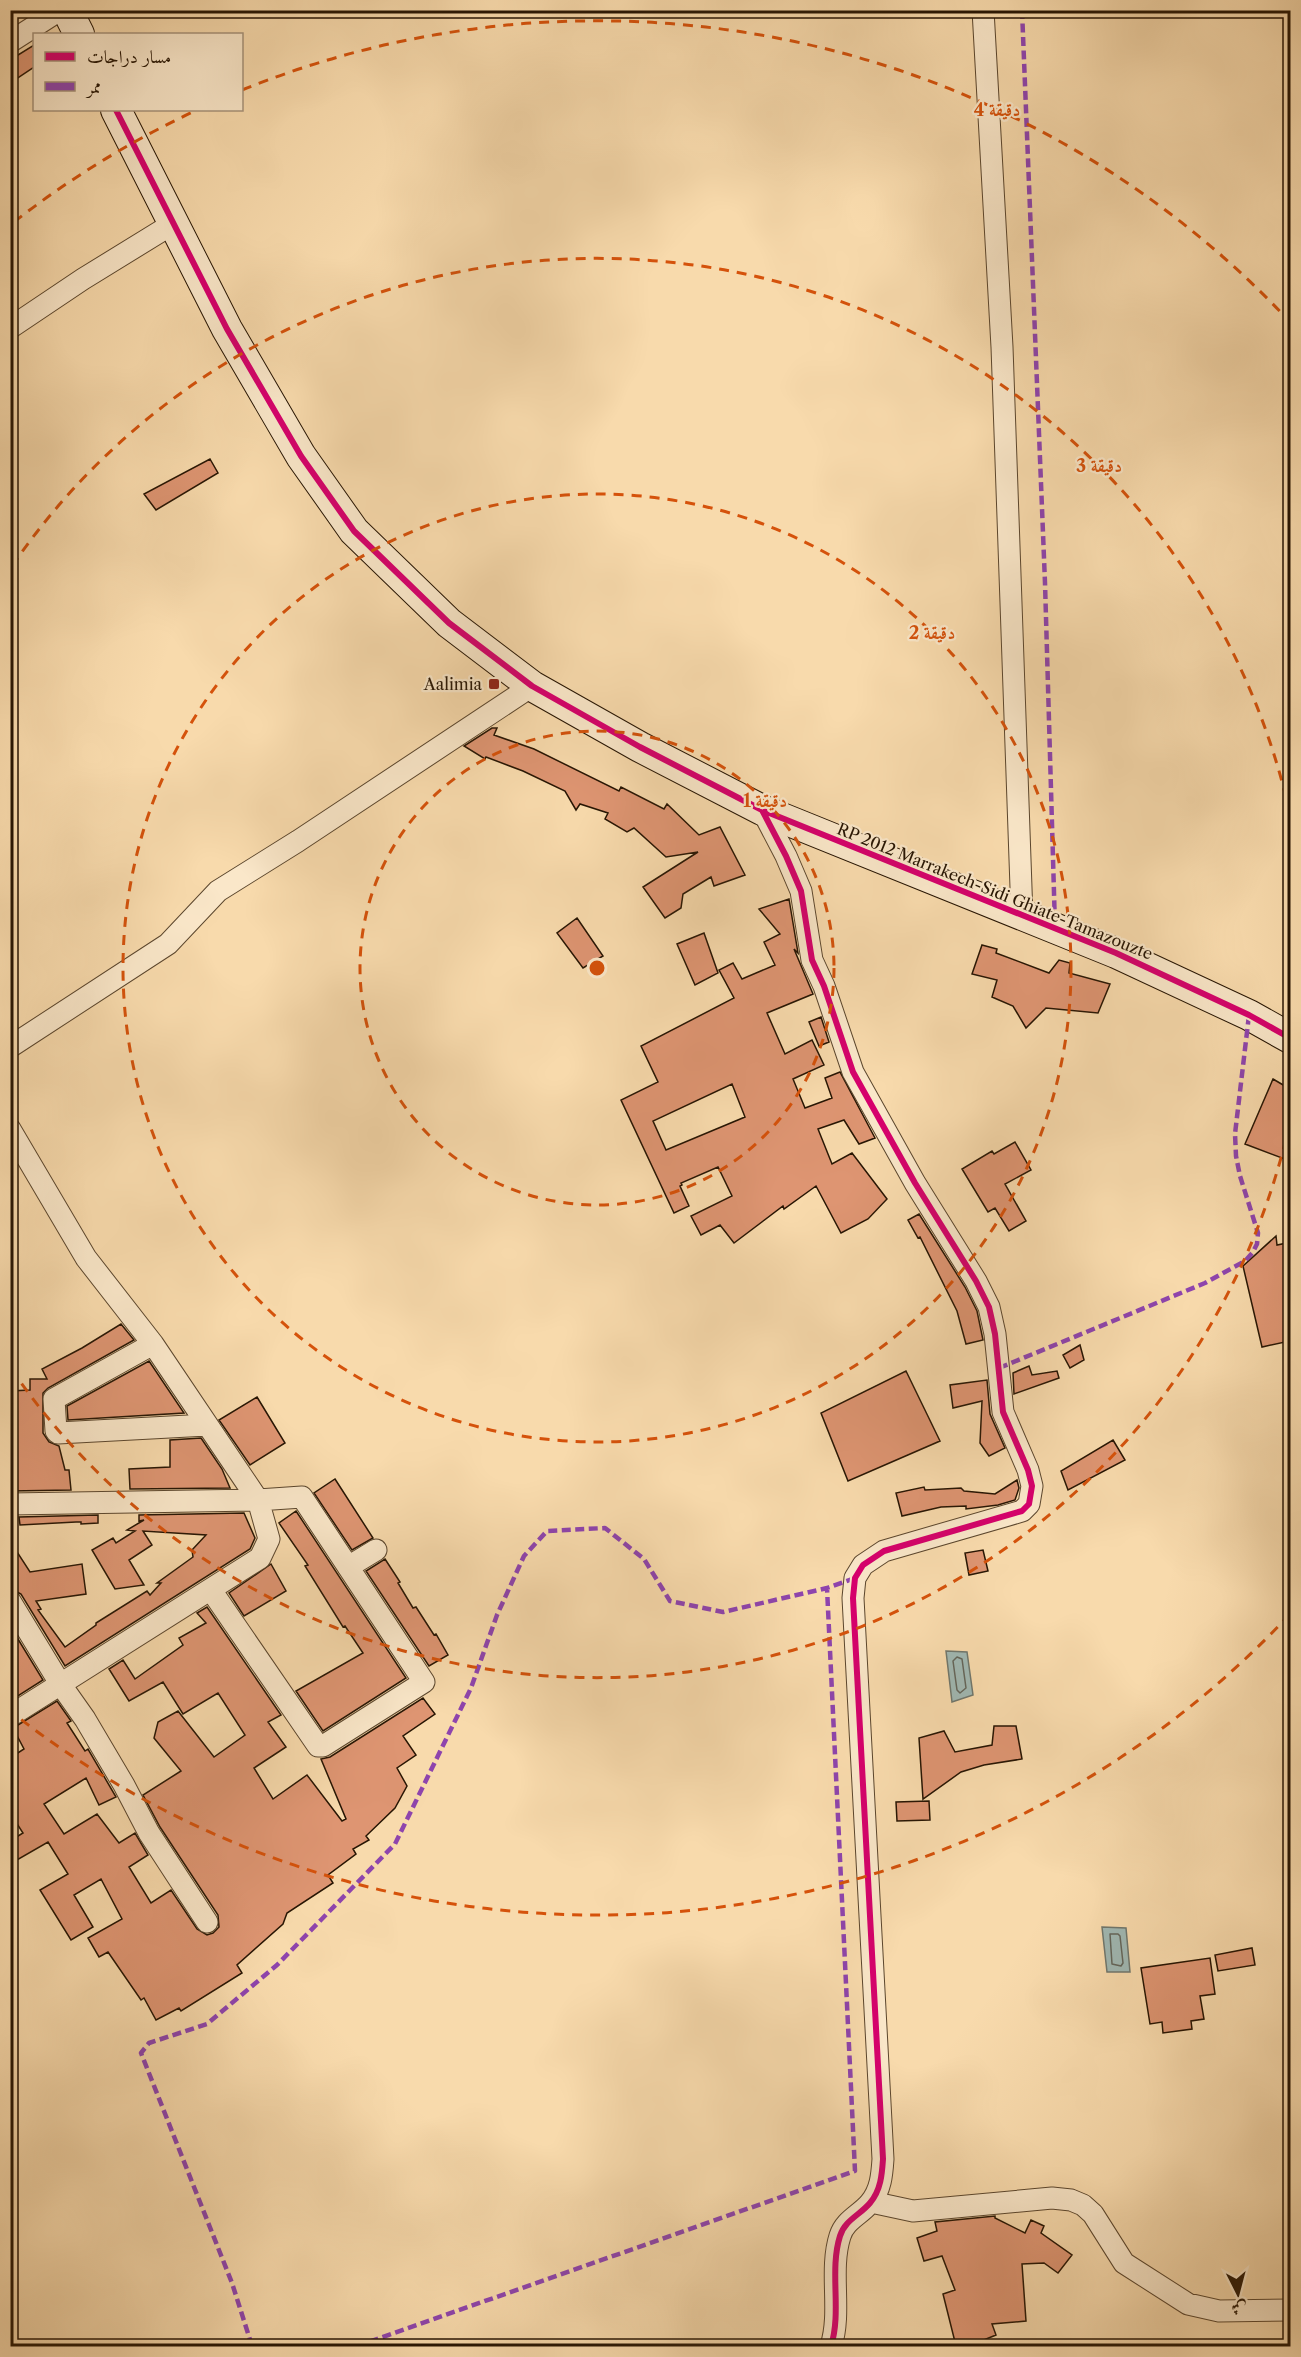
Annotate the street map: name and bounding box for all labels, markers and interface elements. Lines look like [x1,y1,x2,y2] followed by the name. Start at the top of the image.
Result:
[33,33,243,111] legend
[87,46,171,68] text: مسار دراجات
[85,76,101,99] text: ممر
[974,99,1020,121] text: 4 دقيقة
[1076,455,1122,477] text: 3 دقيقة
[909,622,955,644] text: 2 دقيقة
[423,674,483,694] place label: Aalimia
[487,677,501,691] marker: Aalimia
[743,790,787,812] text: 1 دقيقة
[834,818,1156,964] street label: RP 2012 Marrakech-Sidi Ghiate-Tamazouzte
[587,958,607,978] centre of rings
[1208,2264,1268,2324] north arrow
[1231,2298,1249,2320] text: ش

